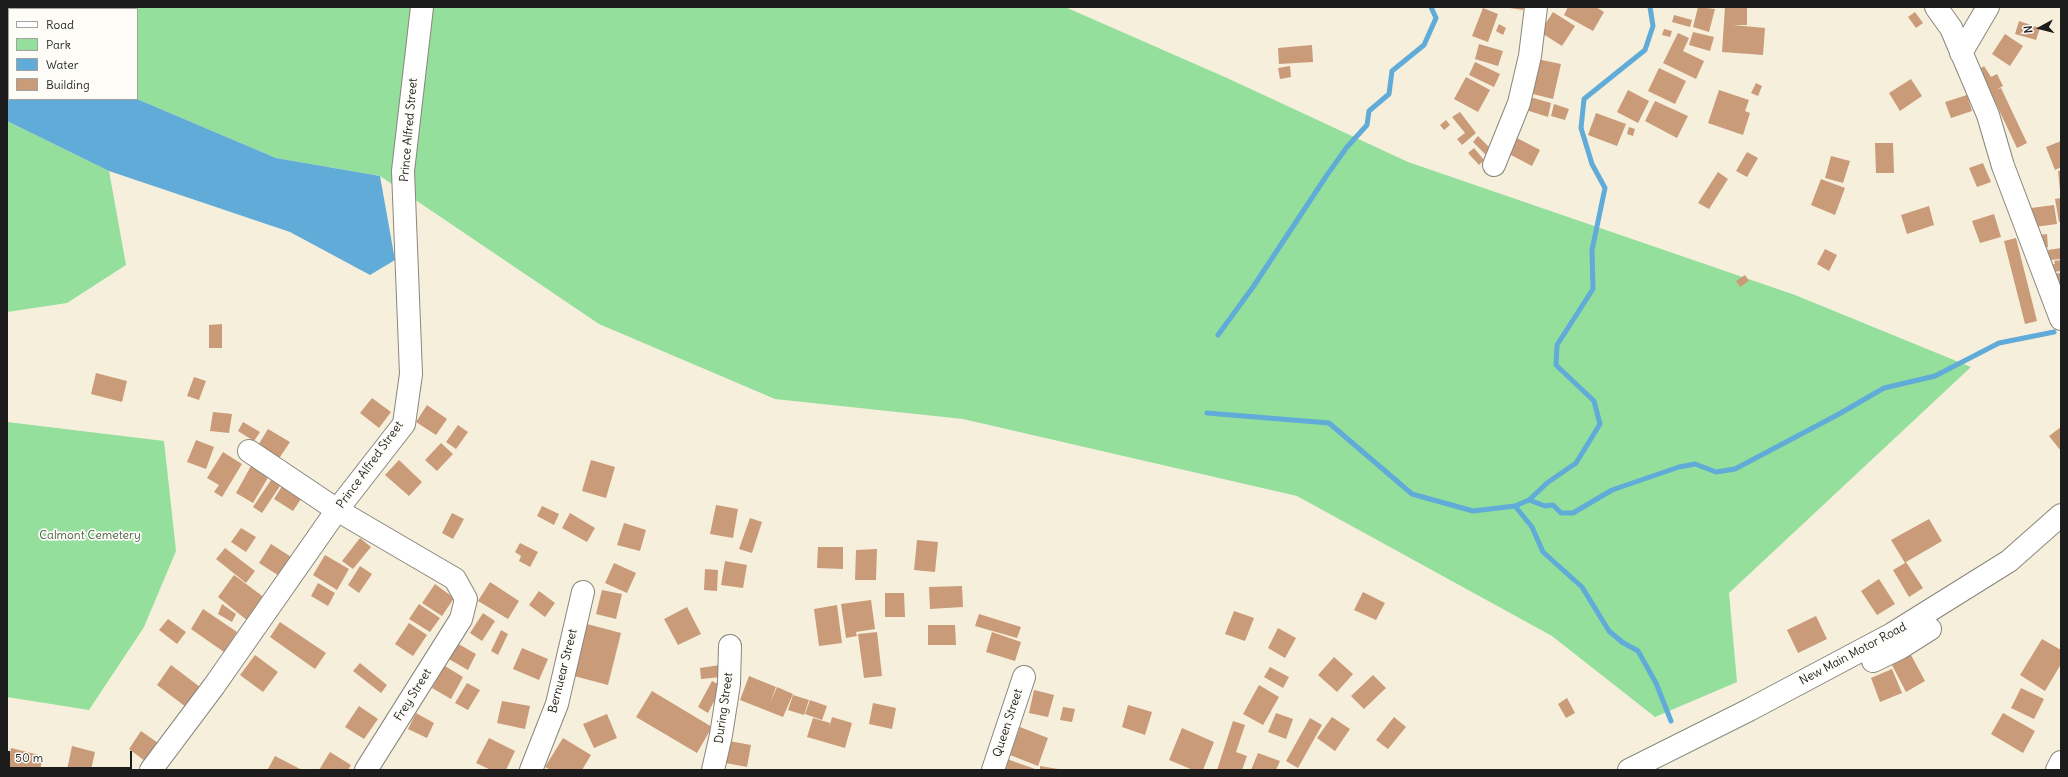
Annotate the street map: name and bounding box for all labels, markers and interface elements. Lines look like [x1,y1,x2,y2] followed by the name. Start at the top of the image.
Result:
[8,8,138,100] legend
[2020,8,2060,48] north arrow
[46,17,74,32] text: Road
[2021,25,2036,34] text: N
[46,37,71,52] text: Park
[46,57,79,72] text: Water
[46,77,90,92] text: Building
[397,77,421,183] street label: Prince Alfred Street
[334,419,406,511] street label: Prince Alfred Street
[39,529,141,543] park label: Calmont Cemetery
[1797,620,1909,688] street label: New Main Motor Road
[546,627,580,715] street label: Bernuear Street
[391,666,435,724] street label: Frey Street
[712,672,736,744] street label: During Street
[990,687,1026,759] street label: Queen Street
[10,743,134,769] scale bar
[15,750,43,765] text: 50 m

